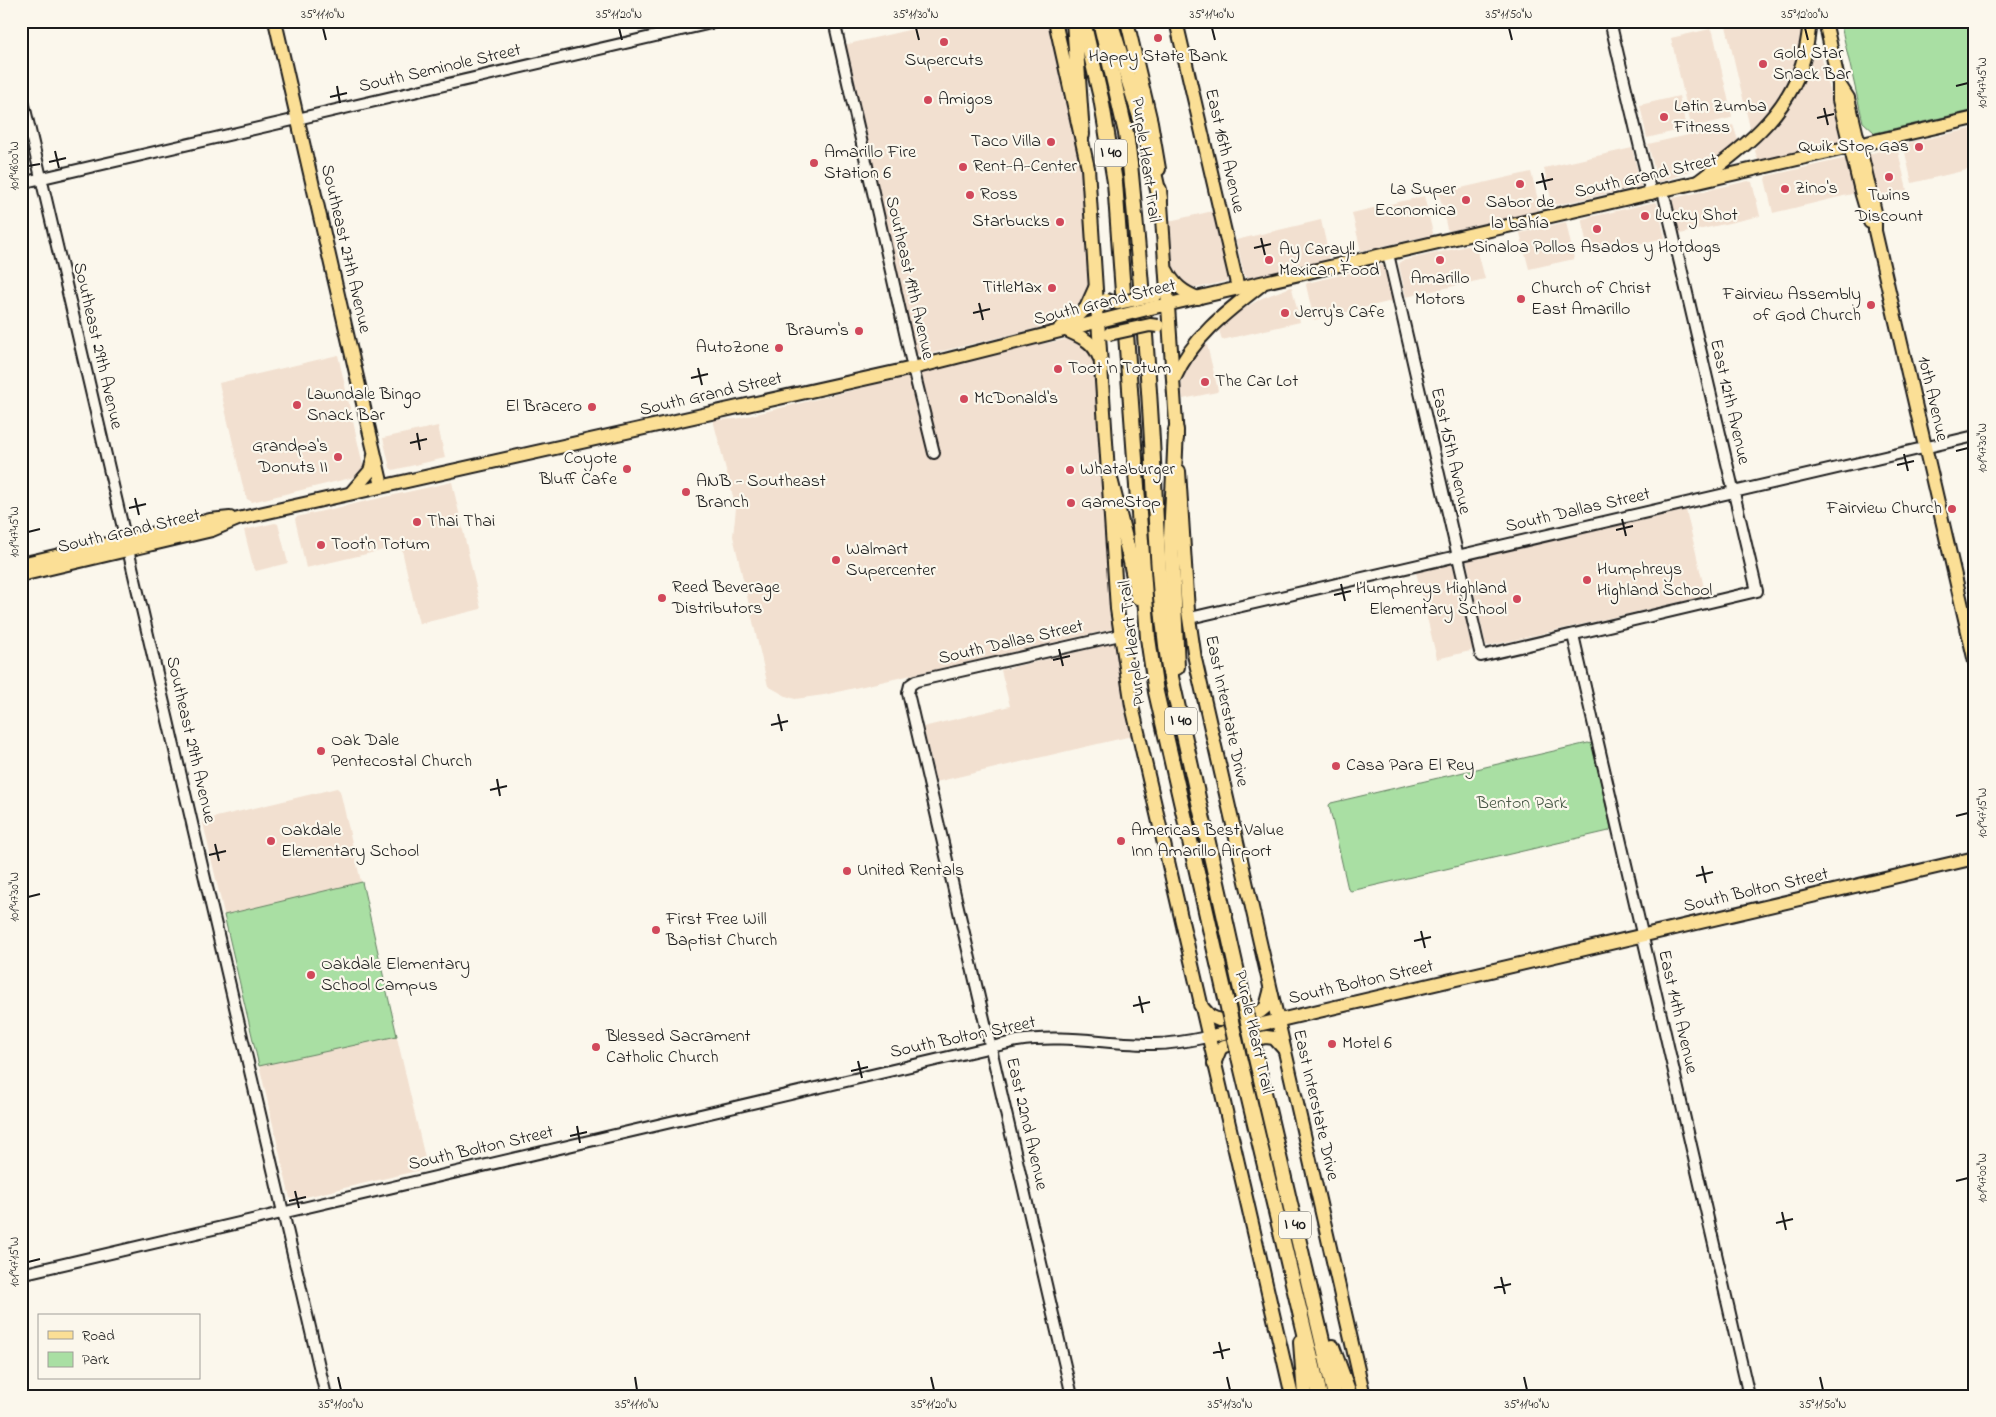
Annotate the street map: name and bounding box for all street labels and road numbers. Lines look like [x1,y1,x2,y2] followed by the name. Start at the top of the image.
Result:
[356,38,524,100] street label: South Seminole Street
[1197,86,1251,217] street label: East 16th Avenue
[1123,96,1167,224] street label: Purple Heart Trail
[1095,140,1127,167] road number: I 40
[1572,148,1720,206] street label: South Grand Street
[313,162,377,337] street label: Southeast 27th Avenue
[878,194,941,363] street label: Southeast 19th Avenue
[65,260,129,433] street label: Southeast 29th Avenue
[1031,273,1179,333] street label: South Grand Street
[1702,337,1756,468] street label: East 12th Avenue
[1910,354,1955,445] street label: 10th Avenue
[637,366,785,424] street label: South Grand Street
[1423,385,1477,518] street label: East 15th Avenue
[1503,482,1653,540] street label: South Dallas Street
[55,503,203,561] street label: South Grand Street
[1112,579,1154,707] street label: Purple Heart Trail
[936,614,1086,672] street label: South Dallas Street
[1197,633,1255,790] street label: East Interstate Drive
[158,654,222,827] street label: Southeast 29th Avenue
[1165,708,1197,734] road number: I 40
[1681,862,1831,920] street label: South Bolton Street
[1650,947,1704,1077] street label: East 14th Avenue
[1286,954,1436,1012] street label: South Bolton Street
[1226,968,1280,1096] street label: Purple Heart Trail
[888,1010,1038,1066] street label: South Bolton Street
[1285,1027,1345,1184] street label: East Interstate Drive
[998,1055,1054,1194] street label: East 22nd Avenue
[406,1120,556,1178] street label: South Bolton Street
[1279,1212,1311,1238] road number: I 40

